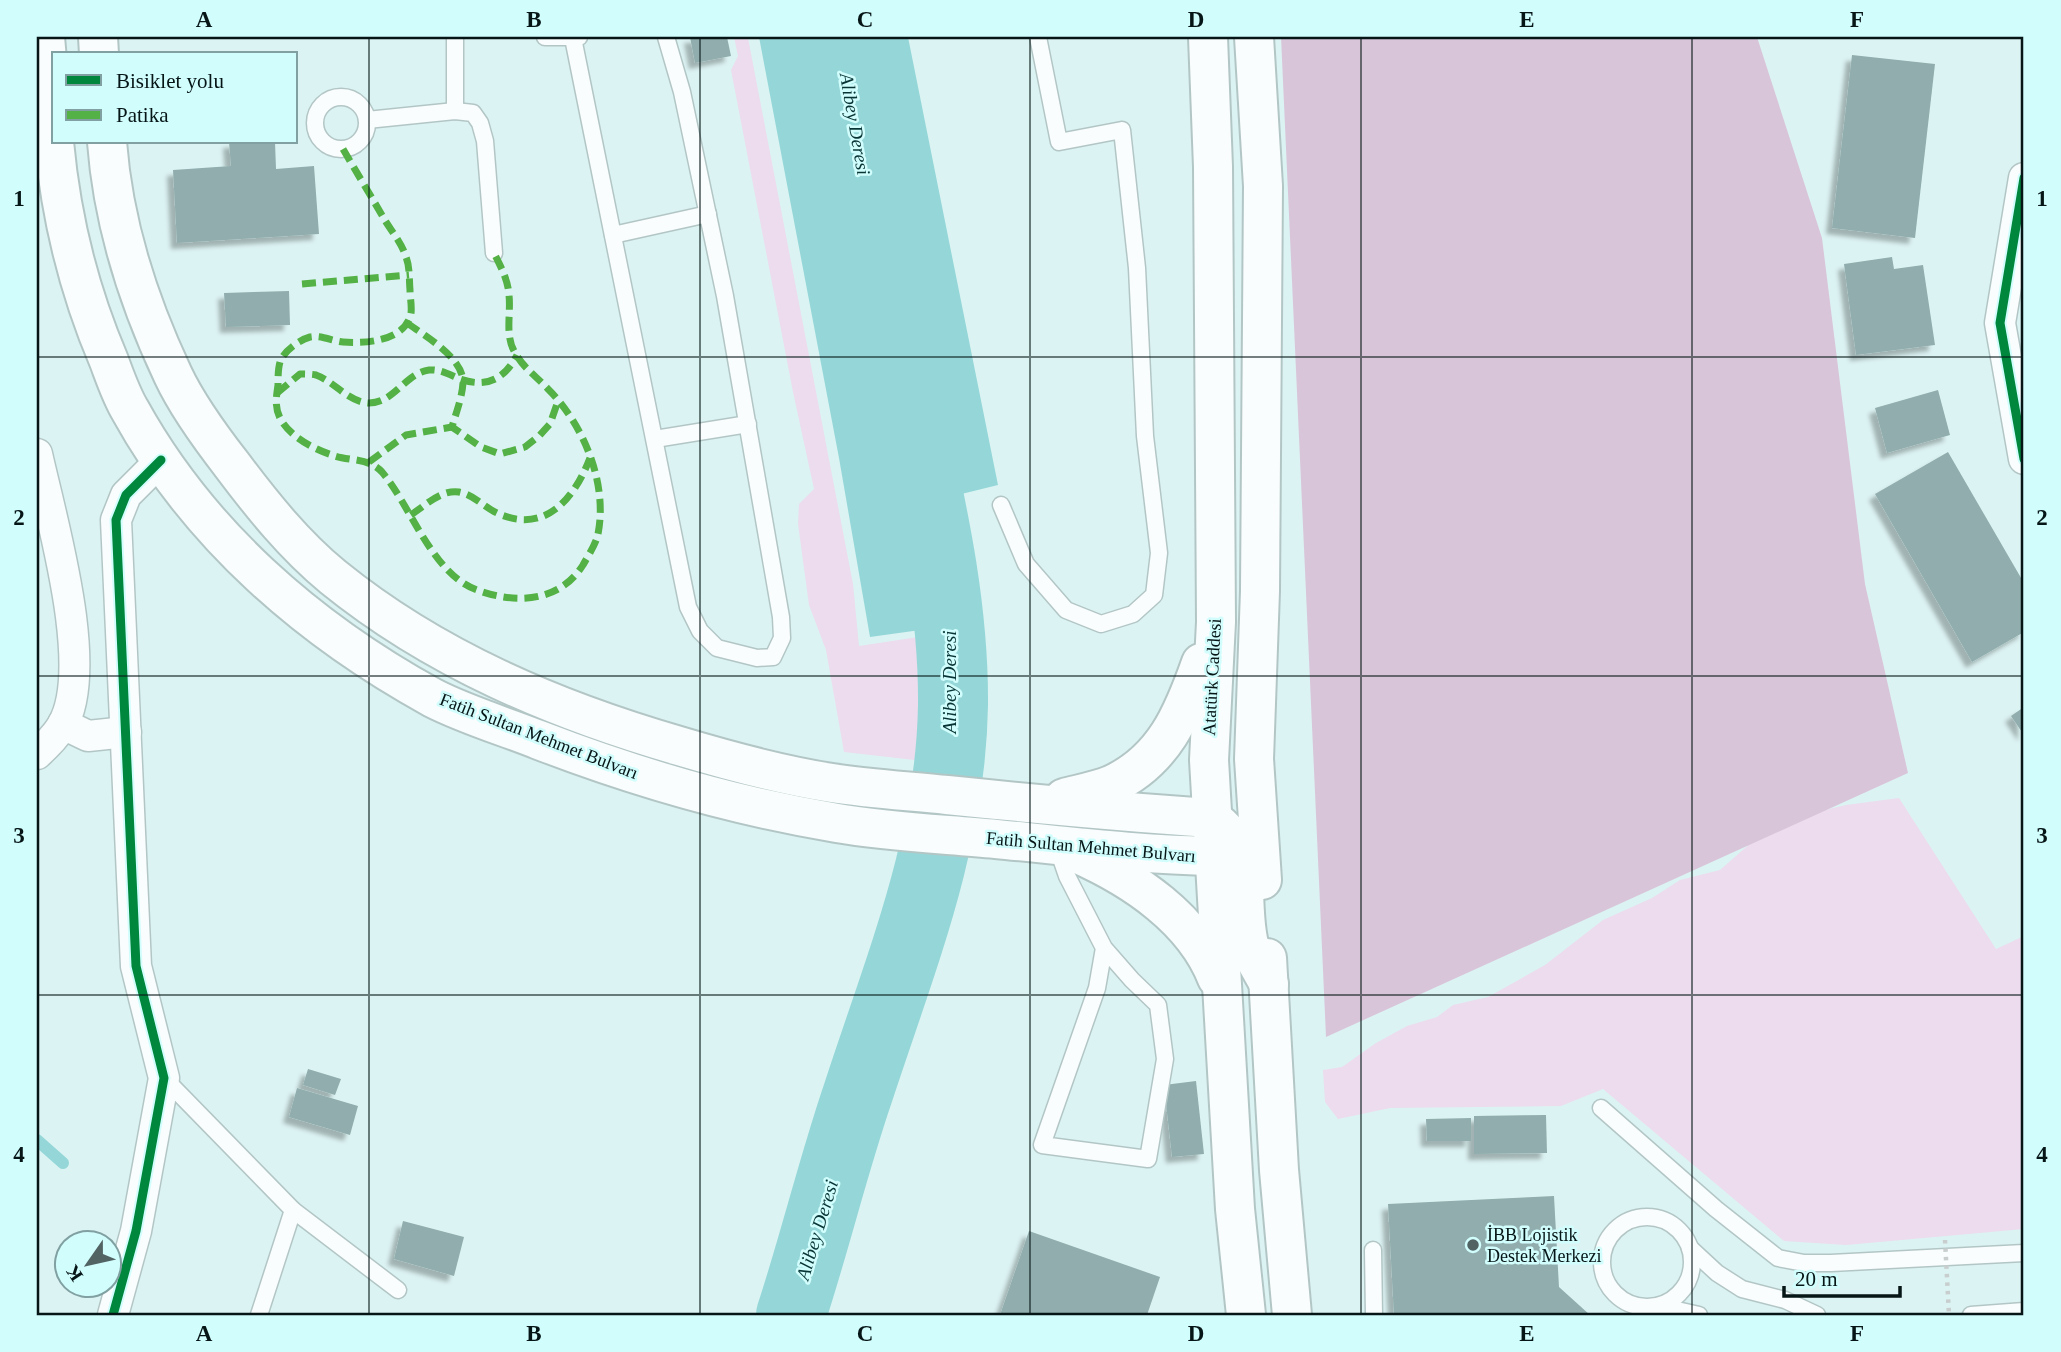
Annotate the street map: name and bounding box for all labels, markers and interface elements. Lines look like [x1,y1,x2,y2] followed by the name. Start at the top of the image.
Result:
[196,7,213,32] text: A
[526,7,542,32] text: B
[857,7,873,32] text: C
[1188,7,1204,32] text: D
[1519,7,1535,32] text: E
[1850,7,1864,32] text: F
[52,52,298,144] legend
[116,69,224,93] text: Bisiklet yolu
[835,69,874,177] water label: Alibey Deresi
[116,103,169,127] text: Patika
[13,186,25,211] text: 1
[2036,186,2048,211] text: 1
[13,505,25,530] text: 2
[2036,505,2048,530] text: 2
[1199,618,1225,736] street label: Atatürk Caddesi
[939,630,960,736] water label: Alibey Deresi
[437,689,641,783] street label: Fatih Sultan Mehmet Bulvarı
[13,823,25,848] text: 3
[2036,823,2048,848] text: 3
[985,828,1197,866] street label: Fatih Sultan Mehmet Bulvarı
[13,1142,25,1167] text: 4
[2036,1142,2048,1167] text: 4
[791,1178,842,1284] water label: Alibey Deresi
[1487,1225,1601,1266] place label: İBB Lojistik Destek Merkezi
[52,1230,122,1300] north arrow
[1465,1237,1481,1253] marker: İBB Lojistik Destek Merkezi
[1784,1254,1900,1298] scale bar
[61,1261,87,1285] text: K
[1795,1267,1838,1291] text: 20 m
[196,1321,213,1346] text: A
[526,1321,542,1346] text: B
[857,1321,873,1346] text: C
[1188,1321,1204,1346] text: D
[1519,1321,1535,1346] text: E
[1850,1321,1864,1346] text: F

